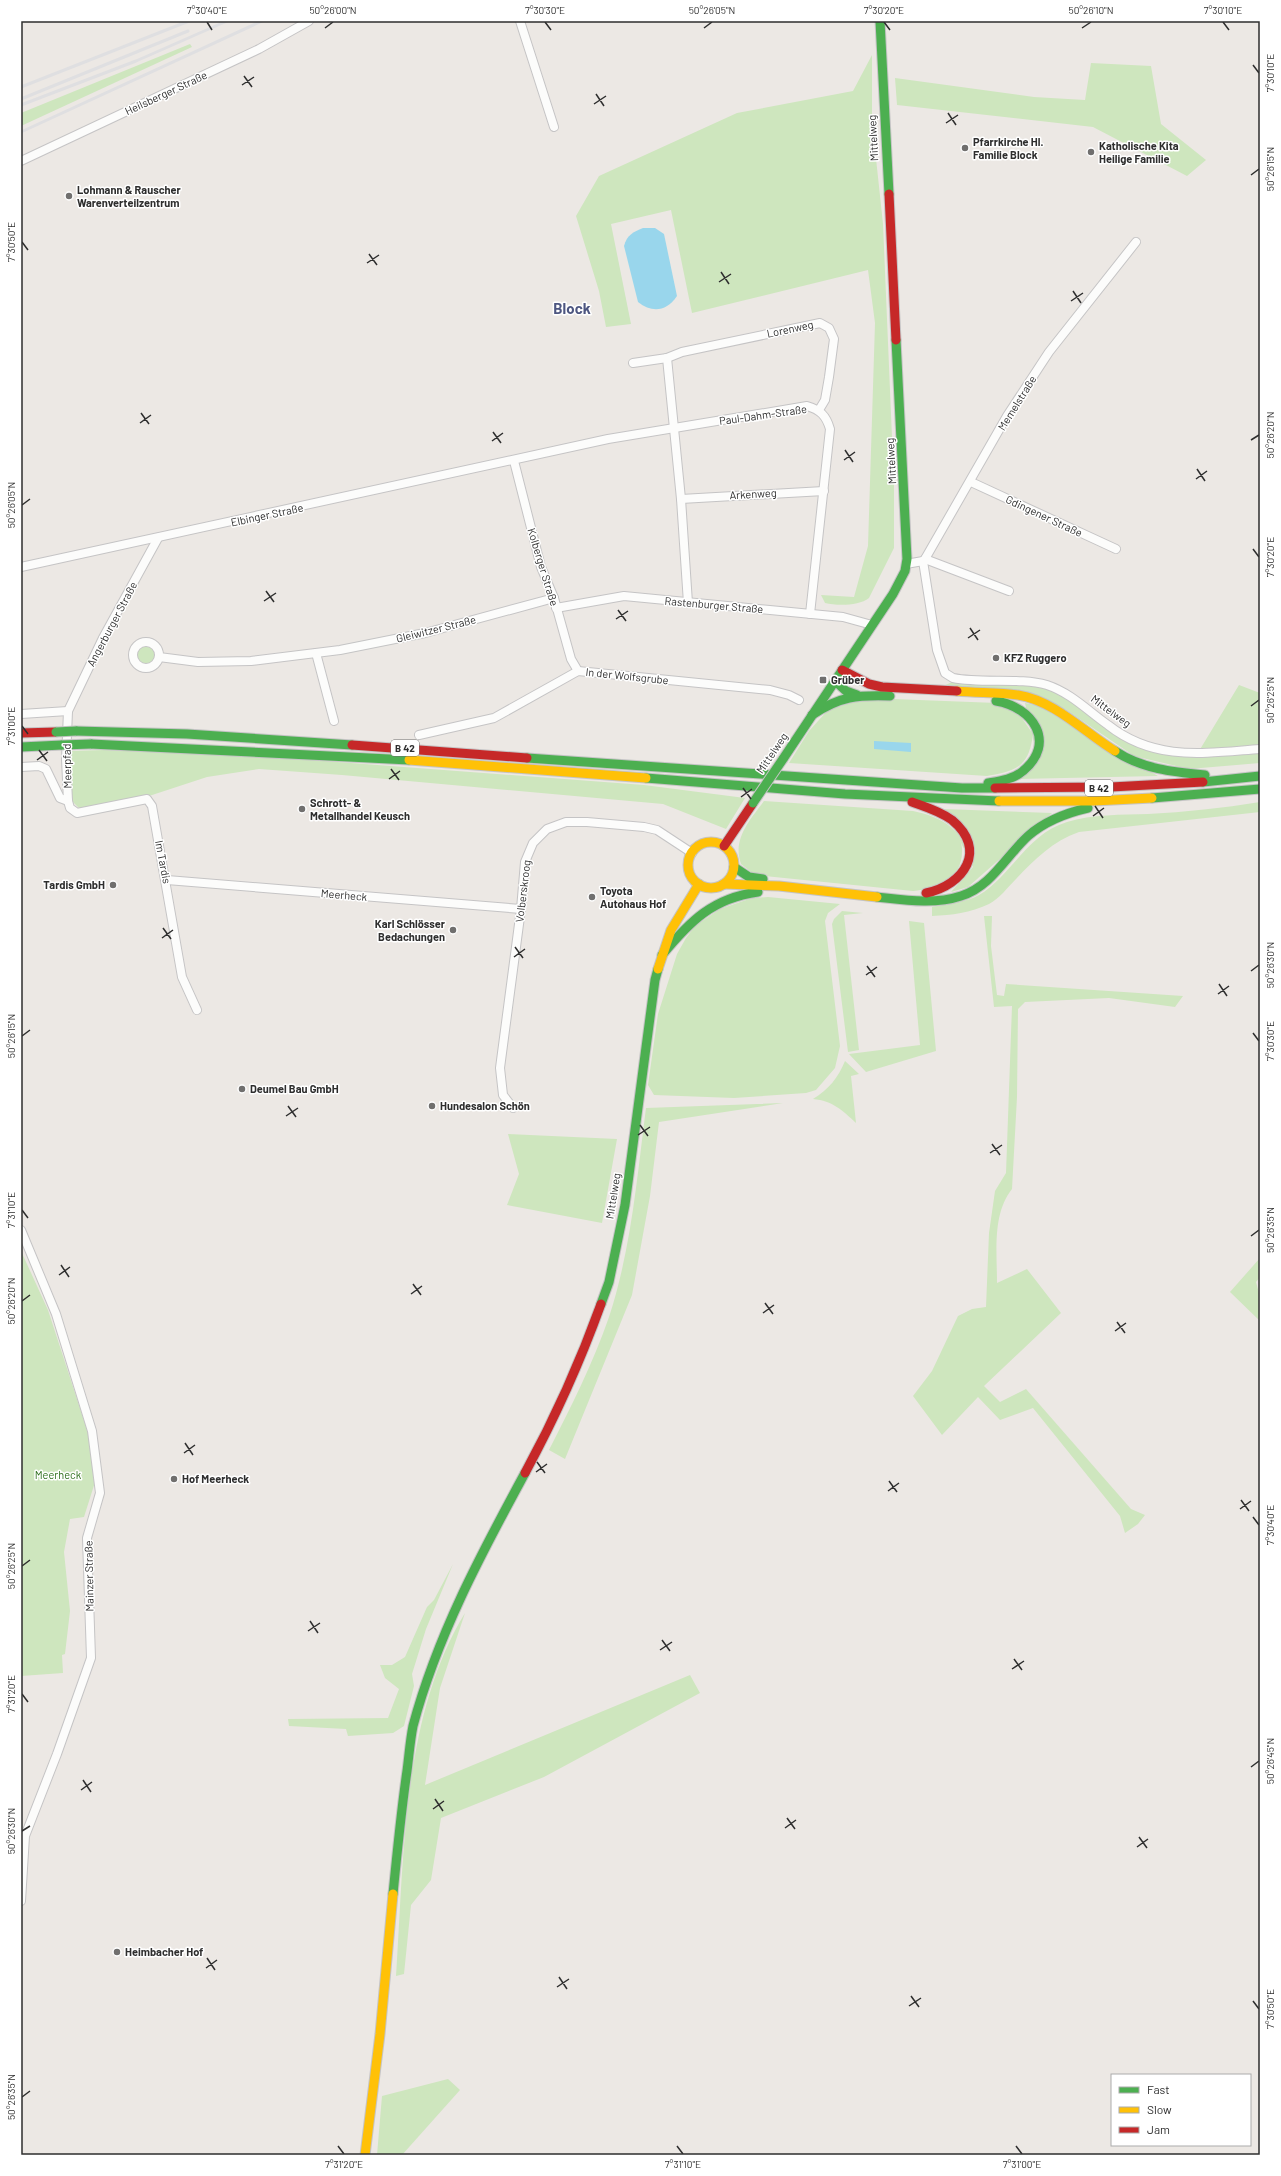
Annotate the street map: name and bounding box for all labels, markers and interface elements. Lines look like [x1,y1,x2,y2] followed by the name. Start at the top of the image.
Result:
[187,4,227,16] text: 7°30'40"E
[309,4,357,16] text: 50°26'00"N
[525,4,565,16] text: 7°30'30"E
[689,4,735,16] text: 50°26'05"N
[864,4,904,16] text: 7°30'20"E
[1069,4,1113,16] text: 50°26'10"N
[1204,4,1242,16] text: 7°30'10"E
[1264,54,1276,92] text: 7°30'10"E
[123,68,209,117] street label: Heilsberger Straße
[865,114,880,162] street label: Mittelweg
[973,135,1043,161] place label: Pfarrkirche Hl. Familie Block
[1099,139,1179,165] place label: Katholische Kita Heilige Familie
[960,143,970,153] marker: Pfarrkirche Hl. Familie Block
[1086,147,1096,157] marker: Katholische Kita Heilige Familie
[1264,147,1276,191] text: 50°26'15"N
[77,183,182,209] place label: Lohmann & Rauscher Warenverteilzentrum
[64,191,74,201] marker: Lohmann & Rauscher Warenverteilzentrum
[5,222,17,262] text: 7°30'50"E
[553,299,591,317] district label: Block
[765,317,815,340] street label: Lorenweg
[995,373,1039,432] street label: Memelstraße
[718,402,808,427] street label: Paul-Dahm-Straße
[1264,412,1276,458] text: 50°26'20"N
[883,437,898,485] street label: Mittelweg
[5,482,17,528] text: 50°26'05"N
[729,486,777,501] street label: Arkenweg
[1004,492,1085,539] street label: Gdingener Straße
[229,500,305,529] street label: Elbinger Straße
[525,526,562,607] street label: Kolberger Straße
[1264,537,1276,577] text: 7°30'20"E
[84,579,139,668] street label: Angerburger Straße
[664,594,764,615] street label: Rastenburger Straße
[395,612,477,645] street label: Gleiwitzer Straße
[1004,651,1067,664] place label: KFZ Ruggero
[991,653,1001,663] marker: KFZ Ruggero
[585,665,669,686] street label: In der Wolfsgrube
[831,673,865,686] place label: Grüber
[818,675,828,685] marker: Grüber
[1264,677,1276,723] text: 50°26'25"N
[1089,692,1134,730] street label: Mittelweg
[5,707,17,745] text: 7°31'00"E
[753,730,790,776] street label: Mittelweg
[391,740,419,756] road number: B 42
[60,743,73,789] street label: Meerpfad
[1085,780,1113,796] road number: B 42
[310,796,410,822] place label: Schrott- & Metallhandel Keusch
[297,804,307,814] marker: Schrott- & Metallhandel Keusch
[153,839,174,885] street label: Im Tardis
[512,859,533,923] street label: Volberskroog
[43,878,105,891] place label: Tardis GmbH
[108,880,118,890] marker: Tardis GmbH
[600,884,666,910] place label: Toyota Autohaus Hof
[320,886,368,903] street label: Meerheck
[587,892,597,902] marker: Toyota Autohaus Hof
[375,917,446,943] place label: Karl Schlösser Bedachungen
[448,925,458,935] marker: Karl Schlösser Bedachungen
[1264,942,1276,988] text: 50°26'30"N
[5,1014,17,1058] text: 50°26'15"N
[1264,1021,1276,1061] text: 7°30'30"E
[250,1082,339,1095] place label: Deumel Bau GmbH
[237,1084,247,1094] marker: Deumel Bau GmbH
[440,1099,530,1112] place label: Hundesalon Schön
[427,1101,437,1111] marker: Hundesalon Schön
[602,1172,623,1220] street label: Mittelweg
[5,1192,17,1228] text: 7°31'10"E
[1264,1207,1276,1253] text: 50°26'35"N
[5,1278,17,1324] text: 50°26'20"N
[35,1468,82,1481] park label: Meerheck
[182,1472,249,1485] place label: Hof Meerheck
[169,1474,179,1484] marker: Hof Meerheck
[1264,1505,1276,1545] text: 7°30'40"E
[81,1540,96,1612] street label: Mainzer Straße
[5,1543,17,1589] text: 50°26'25"N
[5,1675,17,1713] text: 7°31'20"E
[1264,1738,1276,1784] text: 50°26'45"N
[5,1808,17,1854] text: 50°26'30"N
[125,1945,203,1958] place label: Heimbacher Hof
[112,1947,122,1957] marker: Heimbacher Hof
[1264,1989,1276,2029] text: 7°30'50"E
[5,2074,17,2120] text: 50°26'35"N
[1111,2074,1251,2146] legend
[1147,2082,1170,2096] text: Fast
[1147,2102,1172,2116] text: Slow
[1147,2122,1170,2136] text: Jam
[325,2158,363,2170] text: 7°31'20"E
[665,2158,701,2170] text: 7°31'10"E
[1003,2158,1041,2170] text: 7°31'00"E

